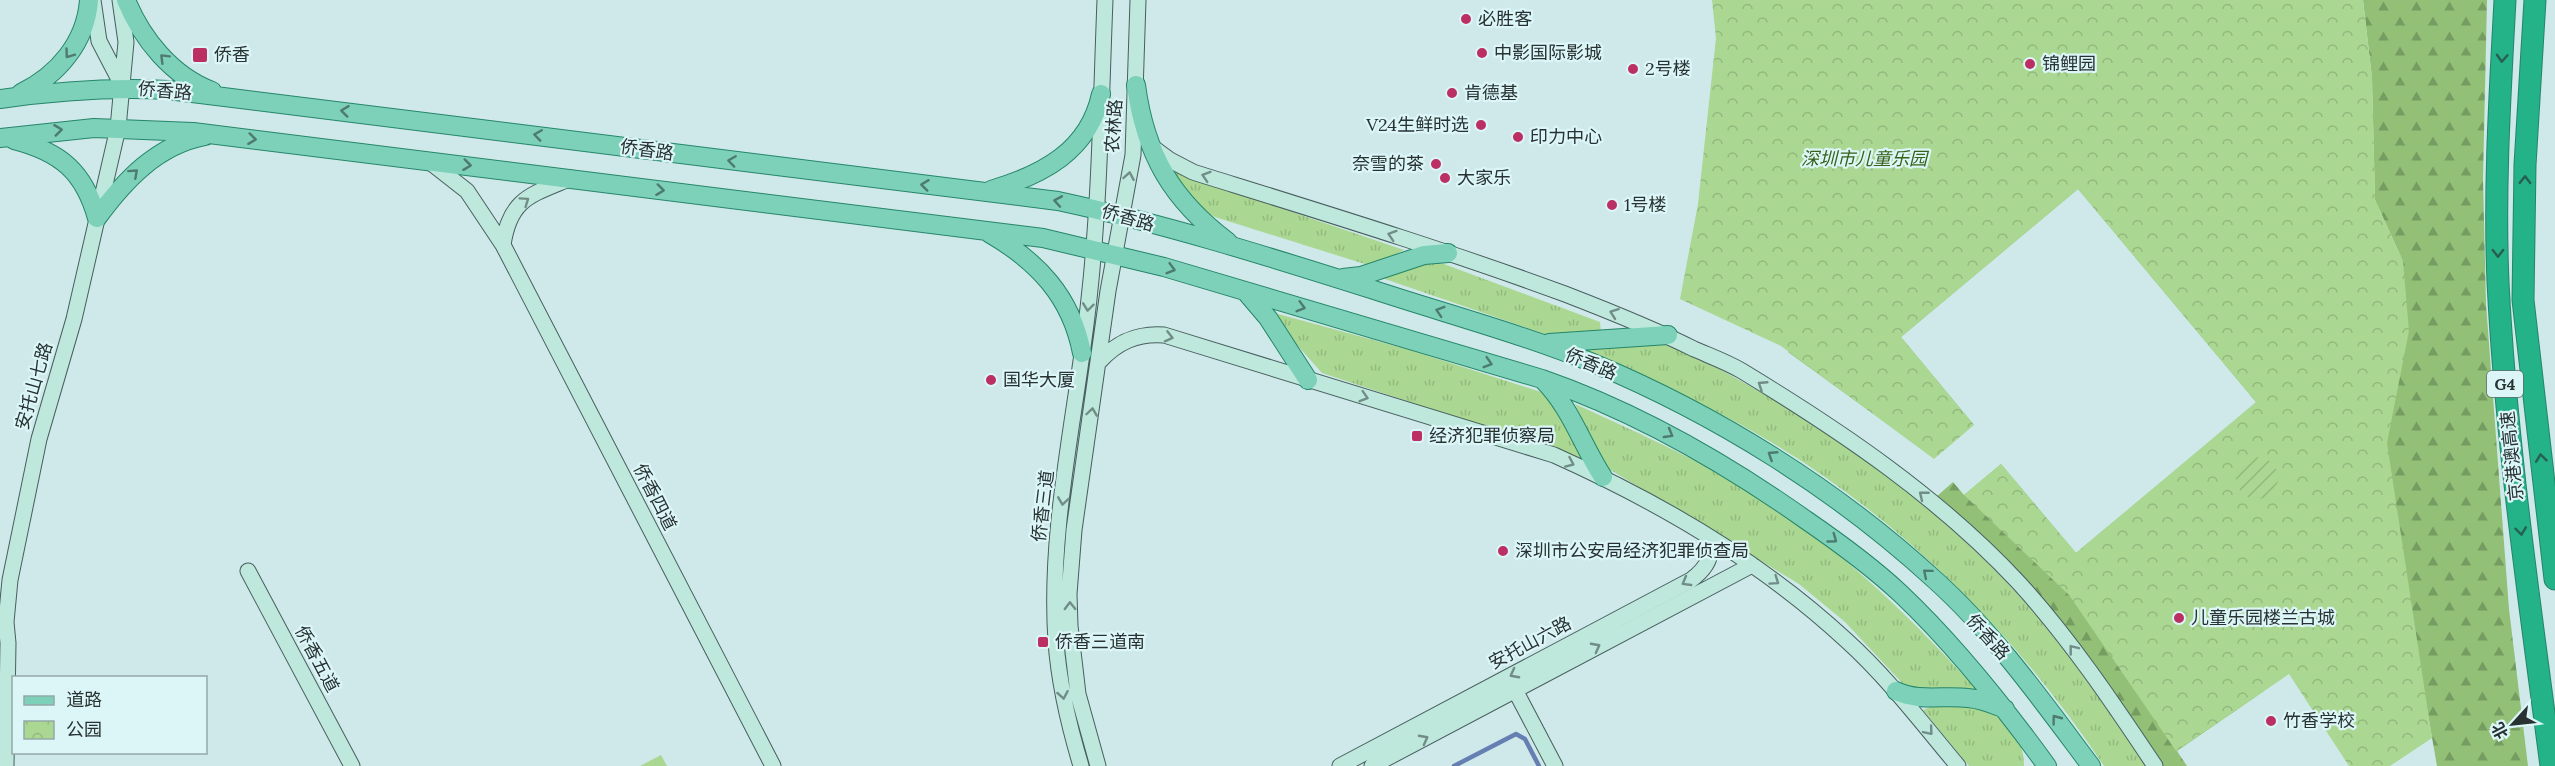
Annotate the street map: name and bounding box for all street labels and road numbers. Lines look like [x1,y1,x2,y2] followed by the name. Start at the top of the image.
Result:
[137,77,193,104] street label: 侨香路
[1100,98,1127,154] street label: 农林路
[619,134,675,165] street label: 侨香路
[1099,199,1157,236] street label: 侨香路
[10,339,57,432] street label: 安托山七路
[1562,342,1621,385] street label: 侨香路
[2487,371,2523,397] road number: G4
[2495,410,2528,502] street label: 京港澳高速
[629,459,682,534] street label: 侨香四道
[1027,469,1058,543] street label: 侨香三道
[1962,609,2015,664] street label: 侨香路
[1485,611,1575,674] street label: 安托山六路
[290,622,344,696] street label: 侨香五道

